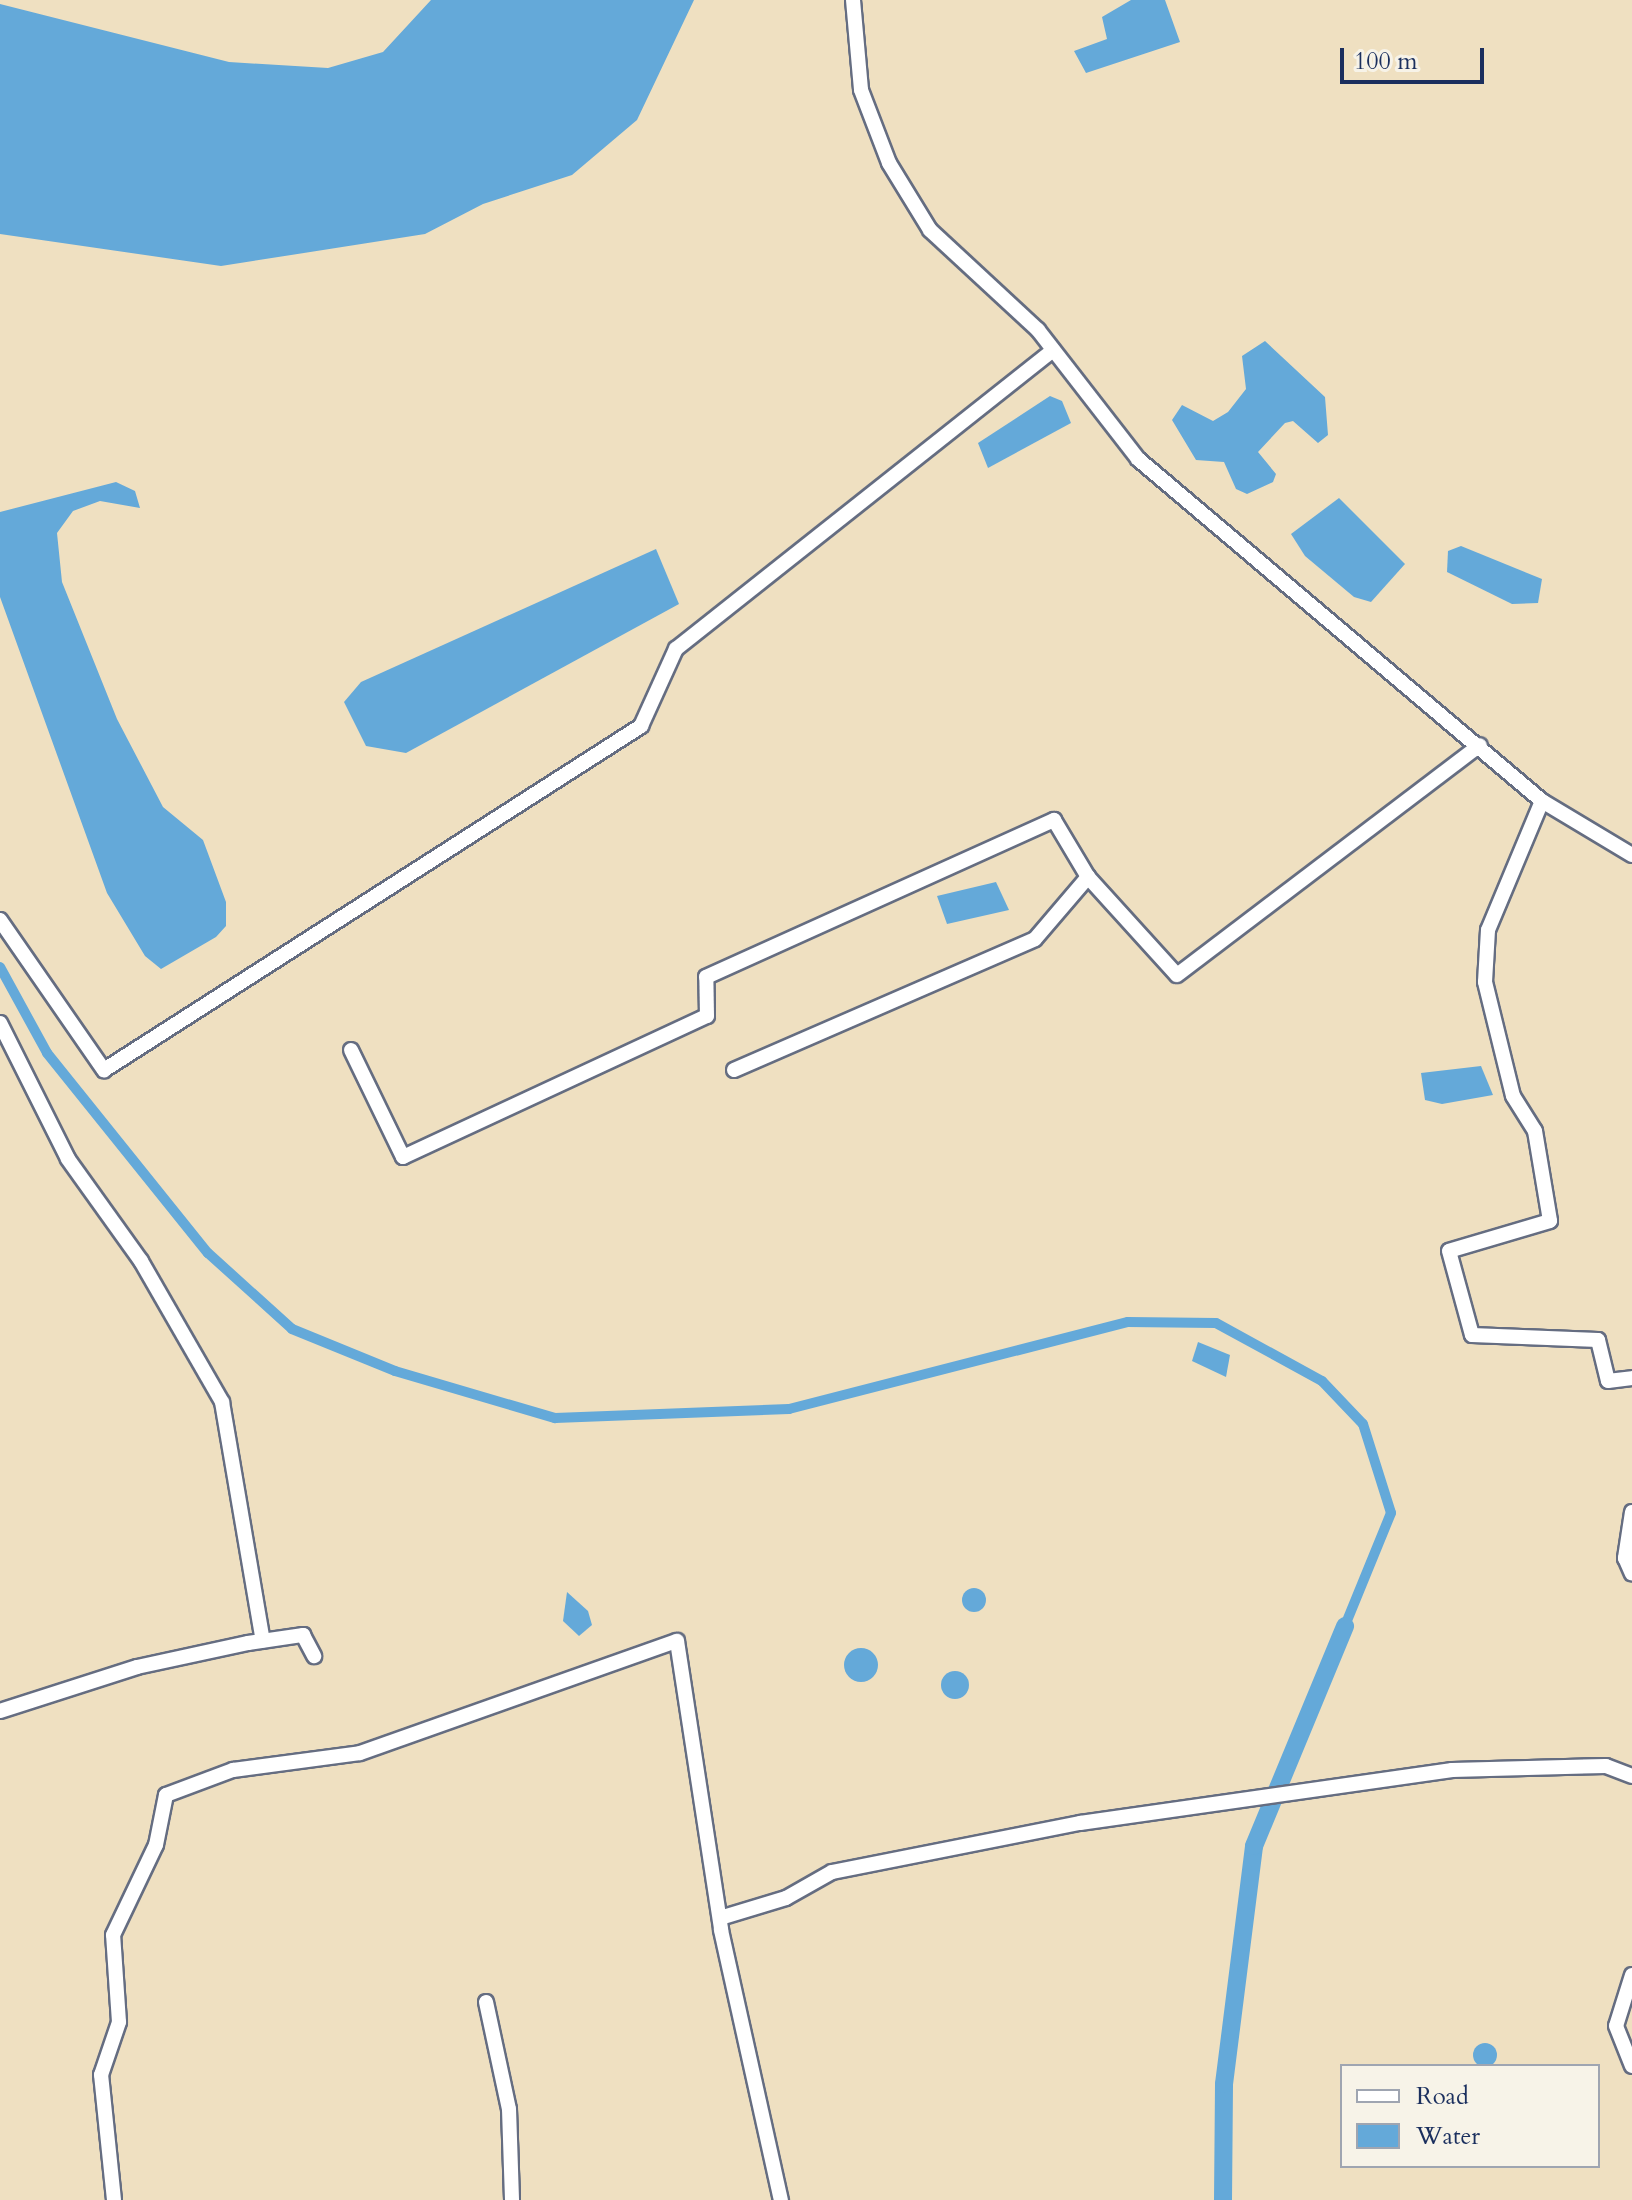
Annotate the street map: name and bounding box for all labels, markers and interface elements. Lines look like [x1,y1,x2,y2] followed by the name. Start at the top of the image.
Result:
[1344,32,1488,82] scale bar
[1354,45,1418,78] text: 100 m
[1340,2064,1600,2168] legend
[1416,2080,1469,2113] text: Road
[1416,2120,1480,2153] text: Water

